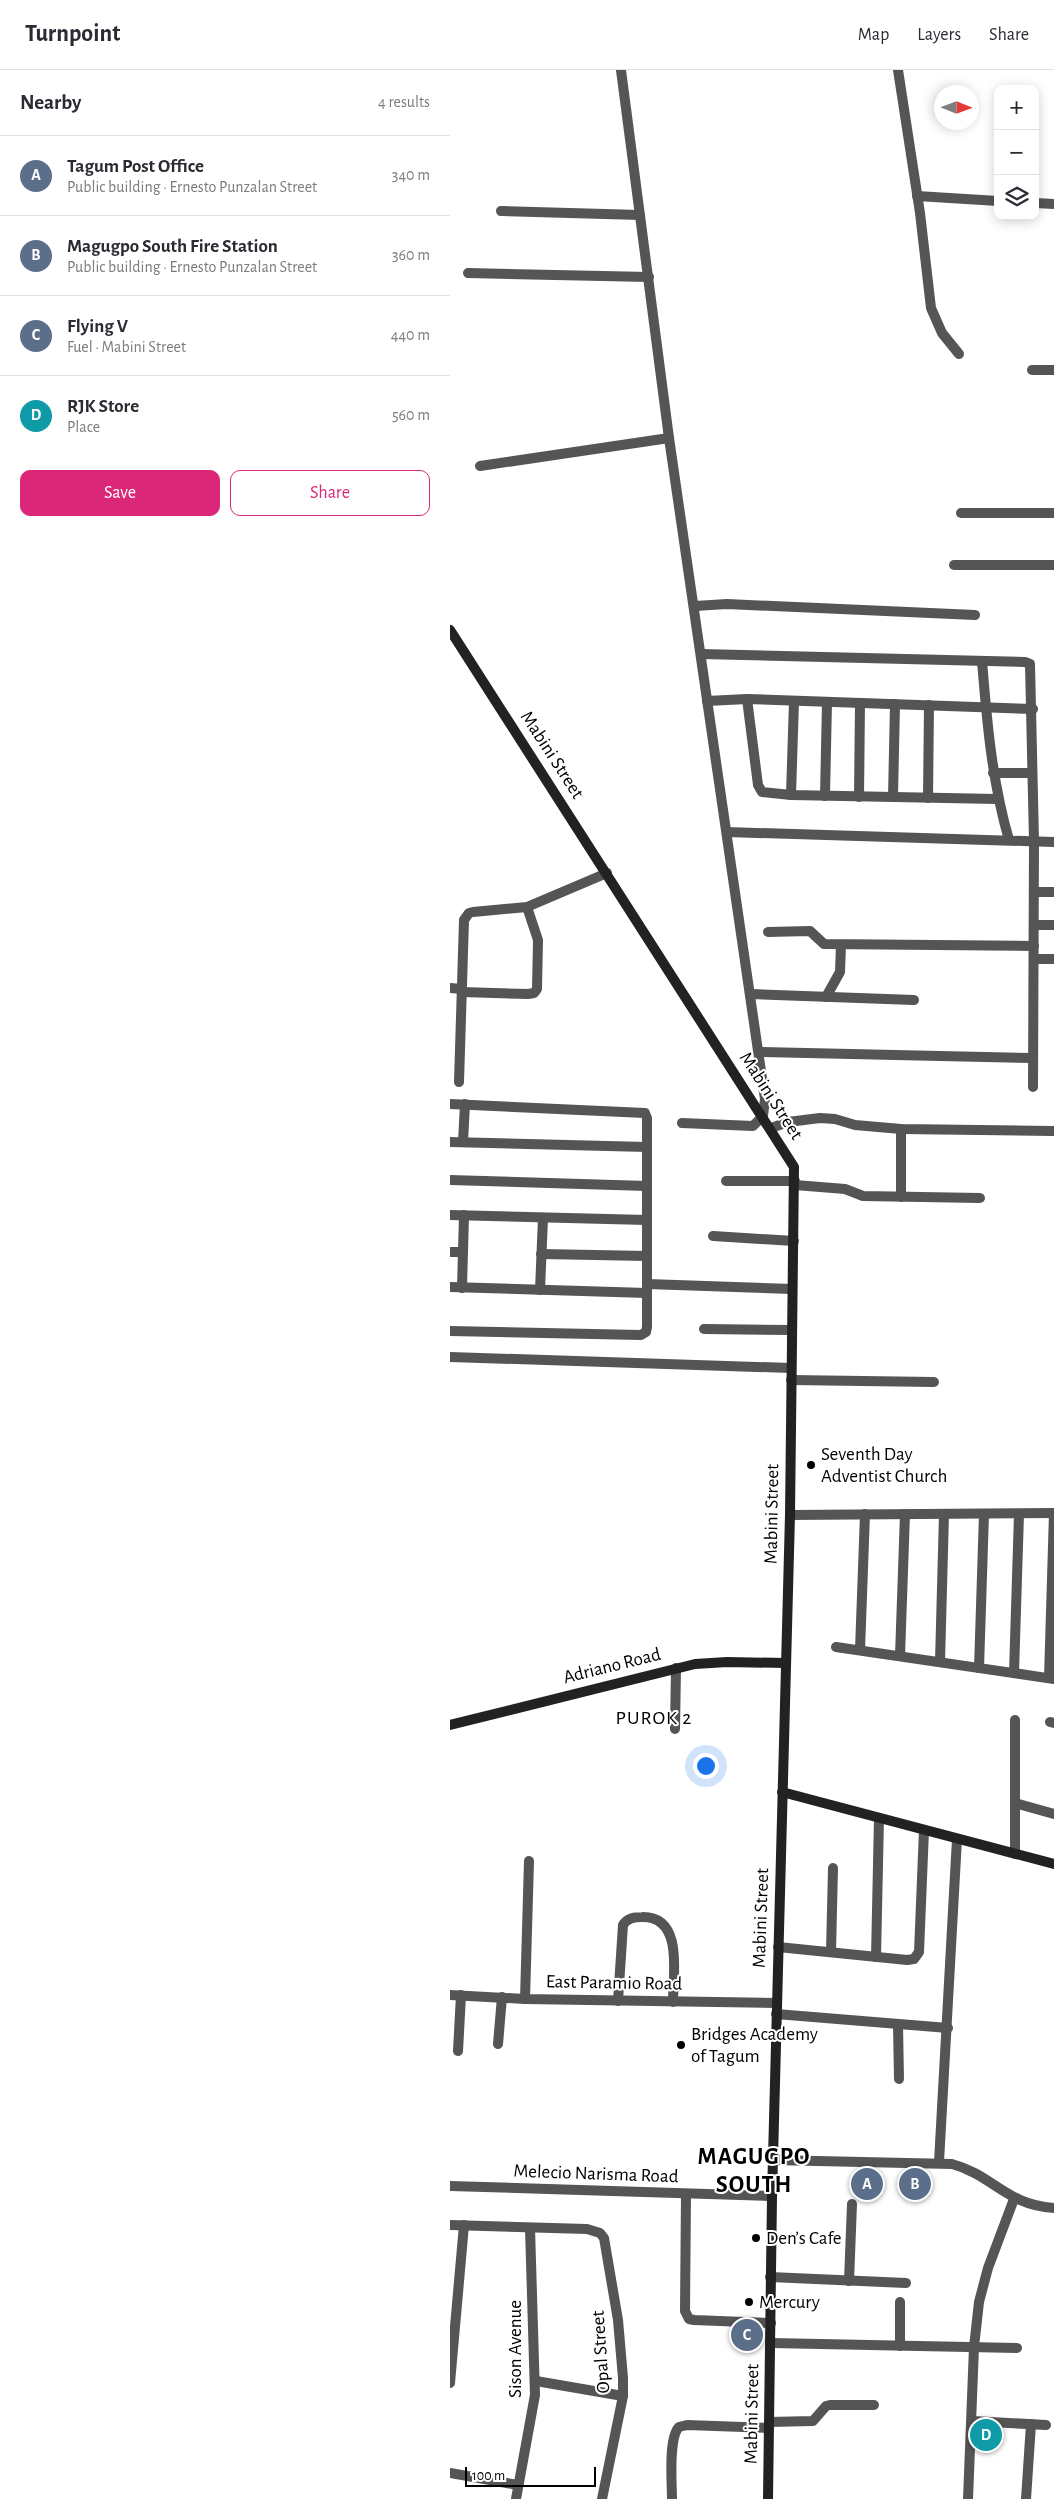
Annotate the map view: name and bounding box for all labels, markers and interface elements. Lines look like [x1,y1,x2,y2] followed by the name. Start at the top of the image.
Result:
[25,22,120,46] text: Turnpoint
[858,26,889,44] text: Map
[917,26,961,44] text: Layers
[989,26,1029,44] text: Share
[934,85,979,130] north arrow
[994,85,1039,220] map controls
[994,85,1039,130] button: +
[20,92,81,113] text: Nearby
[378,94,430,110] text: 4 results
[994,130,1039,175] button: −
[67,157,204,176] text: Tagum Post Office
[31,167,41,183] text: A
[392,167,430,183] text: 340 m
[994,175,1039,220] button: layers
[67,179,317,195] text: Public building · Ernesto Punzalan Street
[67,237,278,256] text: Magugpo South Fire Station
[31,247,41,263] text: B
[392,247,430,263] text: 360 m
[67,259,317,275] text: Public building · Ernesto Punzalan Street
[67,317,128,336] text: Flying V
[32,327,40,343] text: C
[391,327,430,343] text: 440 m
[67,339,186,355] text: Fuel · Mabini Street
[67,397,139,416] text: RJK Store
[31,407,41,423] text: D
[392,407,430,423] text: 560 m
[67,419,100,435] text: Place
[20,470,220,516] button: Save
[230,470,430,516] button: Share
[517,708,587,802] street label: Mabini Street
[736,1049,806,1143] street label: Mabini Street
[821,1445,947,1486] place label: Seventh Day Adventist Church
[805,1459,817,1471] marker: Seventh Day Adventist Church
[762,1464,782,1564] street label: Mabini Street
[561,1645,663,1687] street label: Adriano Road
[616,1708,692,1728] district label: PUROK 2
[693,1753,719,1779] your location
[750,1868,772,1968] street label: Mabini Street
[546,1972,682,1994] street label: East Paramio Road
[691,2025,818,2066] place label: Bridges Academy of Tagum
[675,2039,687,2051] marker: Bridges Academy of Tagum
[698,2145,810,2197] district label: MAGUGPO SOUTH
[513,2162,679,2186] street label: Melecio Narisma Road
[851,2165,883,2203] pin: A
[899,2165,931,2203] pin: B
[766,2229,842,2248] place label: Den’s Cafe
[750,2232,762,2244] marker: Den’s Cafe
[759,2293,820,2312] place label: Mercury
[743,2296,755,2308] marker: Mercury
[506,2300,525,2398] street label: Sison Avenue
[589,2310,613,2394] street label: Opal Street
[731,2316,763,2354] pin: C
[742,2364,762,2464] street label: Mabini Street
[970,2416,1002,2454] pin: D
[465,2464,596,2487] scale bar
[472,2469,505,2483] text: 100 m

